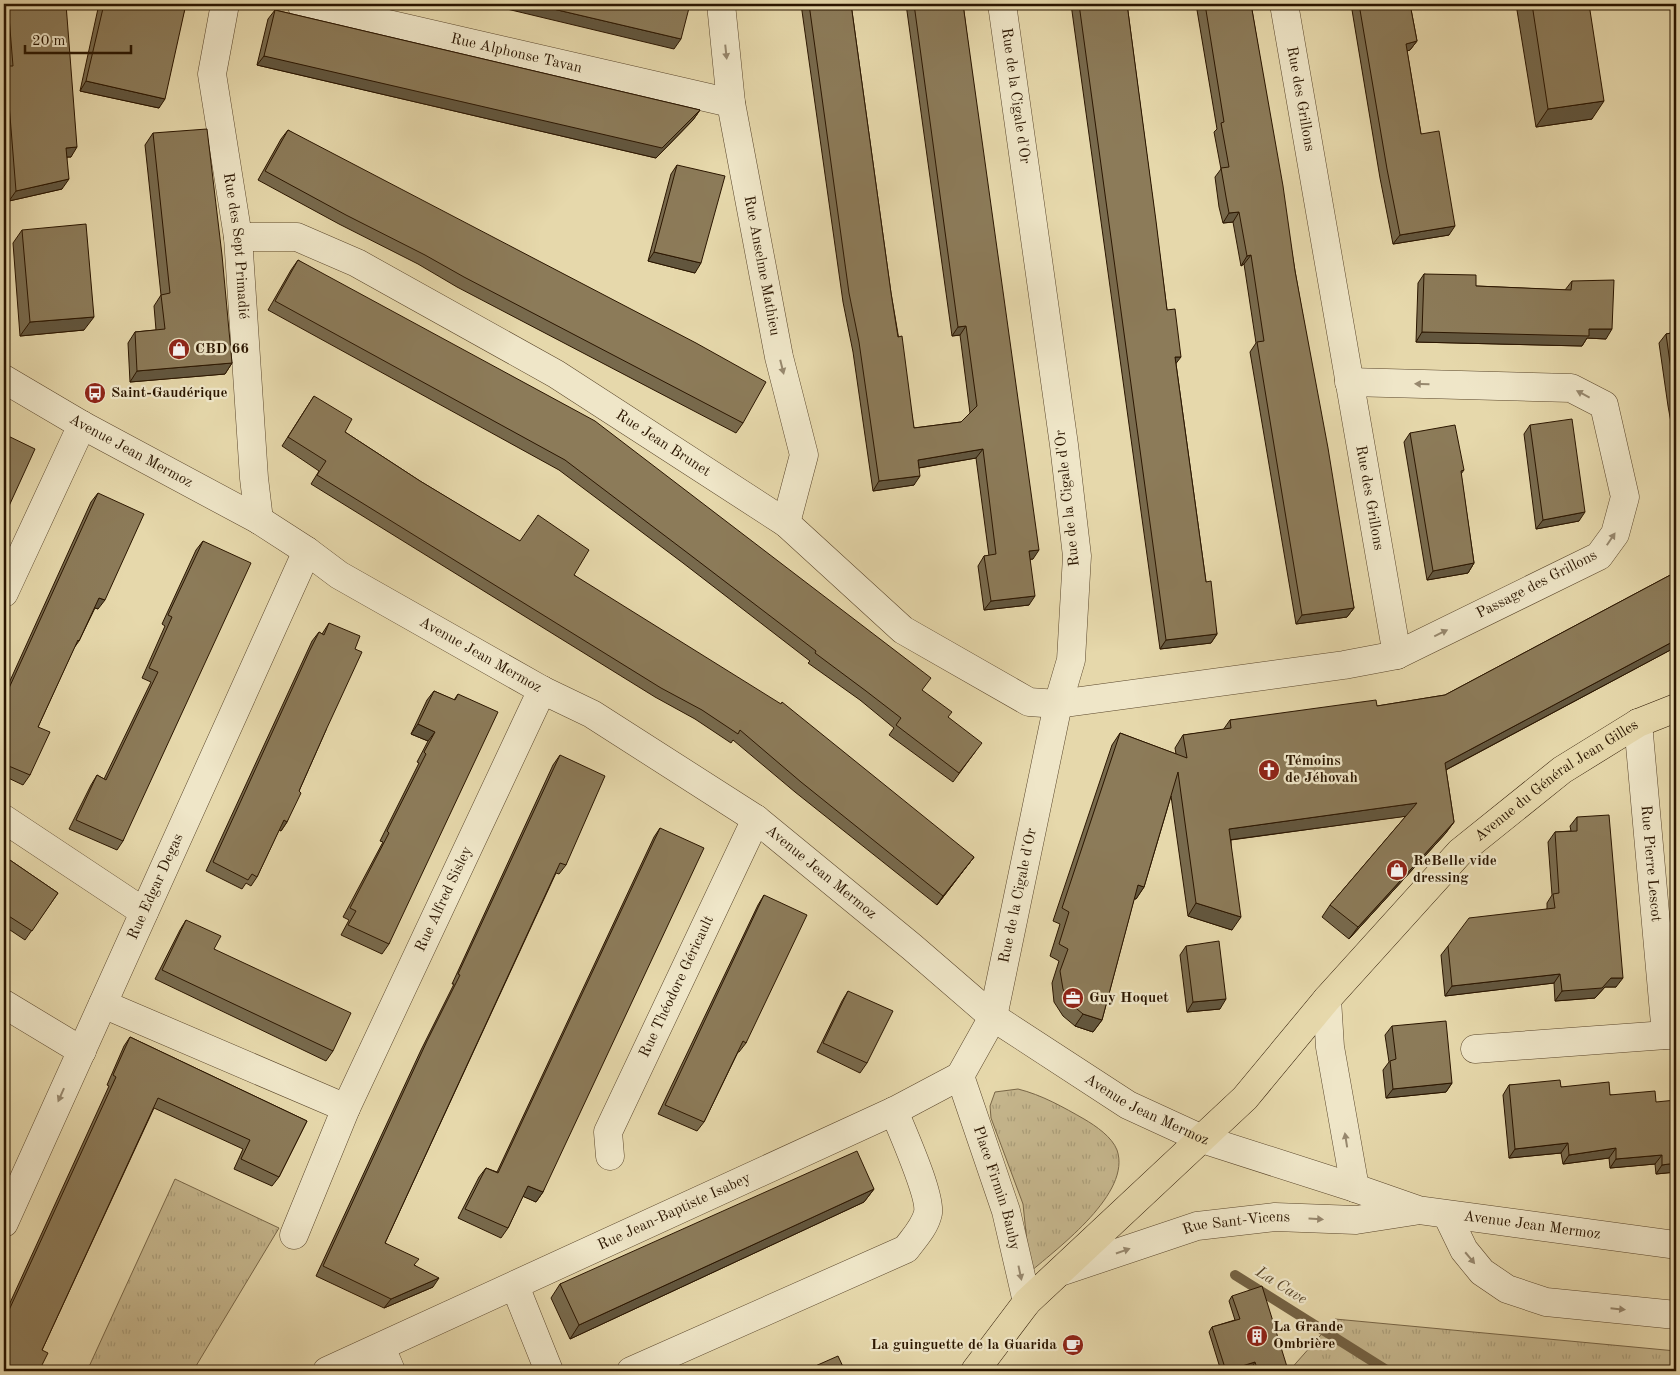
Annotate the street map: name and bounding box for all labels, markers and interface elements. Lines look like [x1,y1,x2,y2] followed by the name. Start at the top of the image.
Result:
[25,22,131,54] scale bar
[998,27,1032,165] street label: Rue de la Cigale d'Or
[449,31,584,76] street label: Rue Alphonse Tavan
[32,34,66,49] text: 20 m
[722,45,730,61] one-way arrow
[1283,45,1317,153] street label: Rue des Grillons
[220,172,251,320] street label: Rue des Sept Primadié
[741,194,782,337] street label: Rue Anselme Mathieu
[167,337,191,361] shop icon: CBD 66
[195,342,249,357] place label: CBD 66
[778,360,786,375] one-way arrow
[1414,380,1430,388] one-way arrow
[83,381,107,405] bus stop icon: Saint-Gaudérique
[111,386,228,401] place label: Saint-Gaudérique
[1576,390,1590,398] one-way arrow
[613,407,713,480] street label: Rue Jean Brunet
[66,412,195,491] street label: Avenue Jean Mermoz
[1053,429,1083,567] street label: Rue de la Cigale d'Or
[1352,444,1386,552] street label: Rue des Grillons
[1606,532,1616,545] one-way arrow
[1474,548,1600,622] street label: Passage des Grillons
[416,614,544,696] street label: Avenue Jean Mermoz
[1434,629,1448,637] one-way arrow
[1472,717,1641,844] street label: Avenue du Général Jean Gilles
[1285,754,1358,786] place label: Témoins de Jéhovah
[1257,758,1281,782] church icon: Témoins de Jéhovah
[1638,804,1663,922] street label: Rue Pierre Lescot
[763,823,879,922] street label: Avenue Jean Mermoz
[997,827,1040,964] street label: Rue de la Cigale d'Or
[125,831,186,942] street label: Rue Edgar Degas
[413,844,475,954] street label: Rue Alfred Sisley
[1413,854,1497,886] place label: ReBelle vide dressing
[1385,858,1409,882] shop icon: ReBelle vide dressing
[637,913,717,1060] street label: Rue Théodore Géricault
[1061,986,1085,1010] office icon: Guy Hoquet
[1089,991,1169,1006] place label: Guy Hoquet
[1082,1071,1211,1148] street label: Avenue Jean Mermoz
[57,1088,65,1102] one-way arrow
[970,1124,1022,1252] street label: Place Firmin Bauby
[1342,1132,1350,1148] one-way arrow
[596,1170,753,1253] street label: Rue Jean-Baptiste Isabey
[1181,1209,1291,1238] street label: Rue Sant-Vicens
[1463,1209,1602,1242] street label: Avenue Jean Mermoz
[1308,1215,1324,1223] one-way arrow
[1115,1247,1130,1254] one-way arrow
[1464,1251,1475,1264] one-way arrow
[1252,1264,1310,1308] water label: La Cave
[1017,1265,1025,1281] one-way arrow
[1610,1305,1626,1313] one-way arrow
[1273,1320,1343,1352] place label: La Grande Ombrière
[1245,1324,1269,1348] building icon: La Grande Ombrière
[1061,1333,1085,1357] cafe icon: La guinguette de la Guarida
[871,1338,1057,1353] place label: La guinguette de la Guarida

